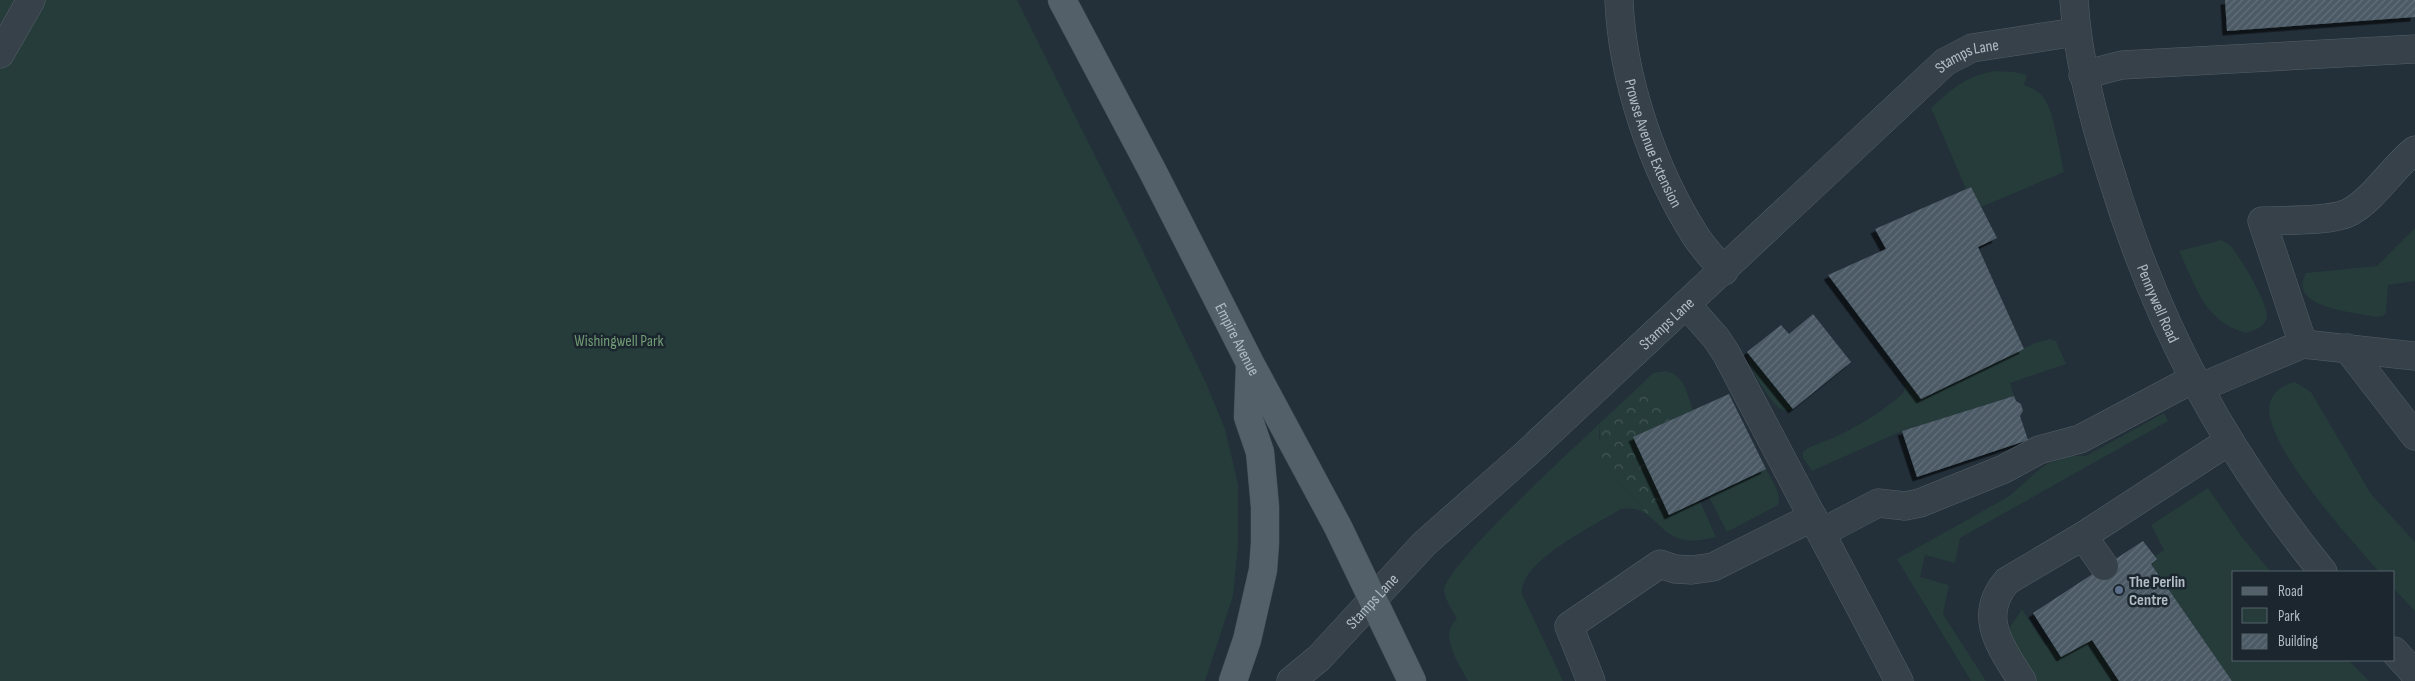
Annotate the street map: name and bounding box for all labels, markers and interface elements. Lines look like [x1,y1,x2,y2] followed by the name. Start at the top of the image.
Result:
[1931,36,2000,78] street label: Stamps Lane
[1620,77,1685,211] street label: Prowse Avenue Extension
[2132,262,2183,346] street label: Pennywell Road
[1636,294,1699,354] street label: Stamps Lane
[1210,300,1263,379] street label: Empire Avenue
[574,332,664,351] park label: Wishingwell Park
[1343,570,1403,633] street label: Stamps Lane
[2232,571,2395,661] legend
[2129,573,2185,610] place label: The Perlin Centre
[2278,582,2303,601] text: Road
[2113,584,2125,596] marker: The Perlin Centre
[2278,607,2300,626] text: Park
[2278,632,2318,651] text: Building

